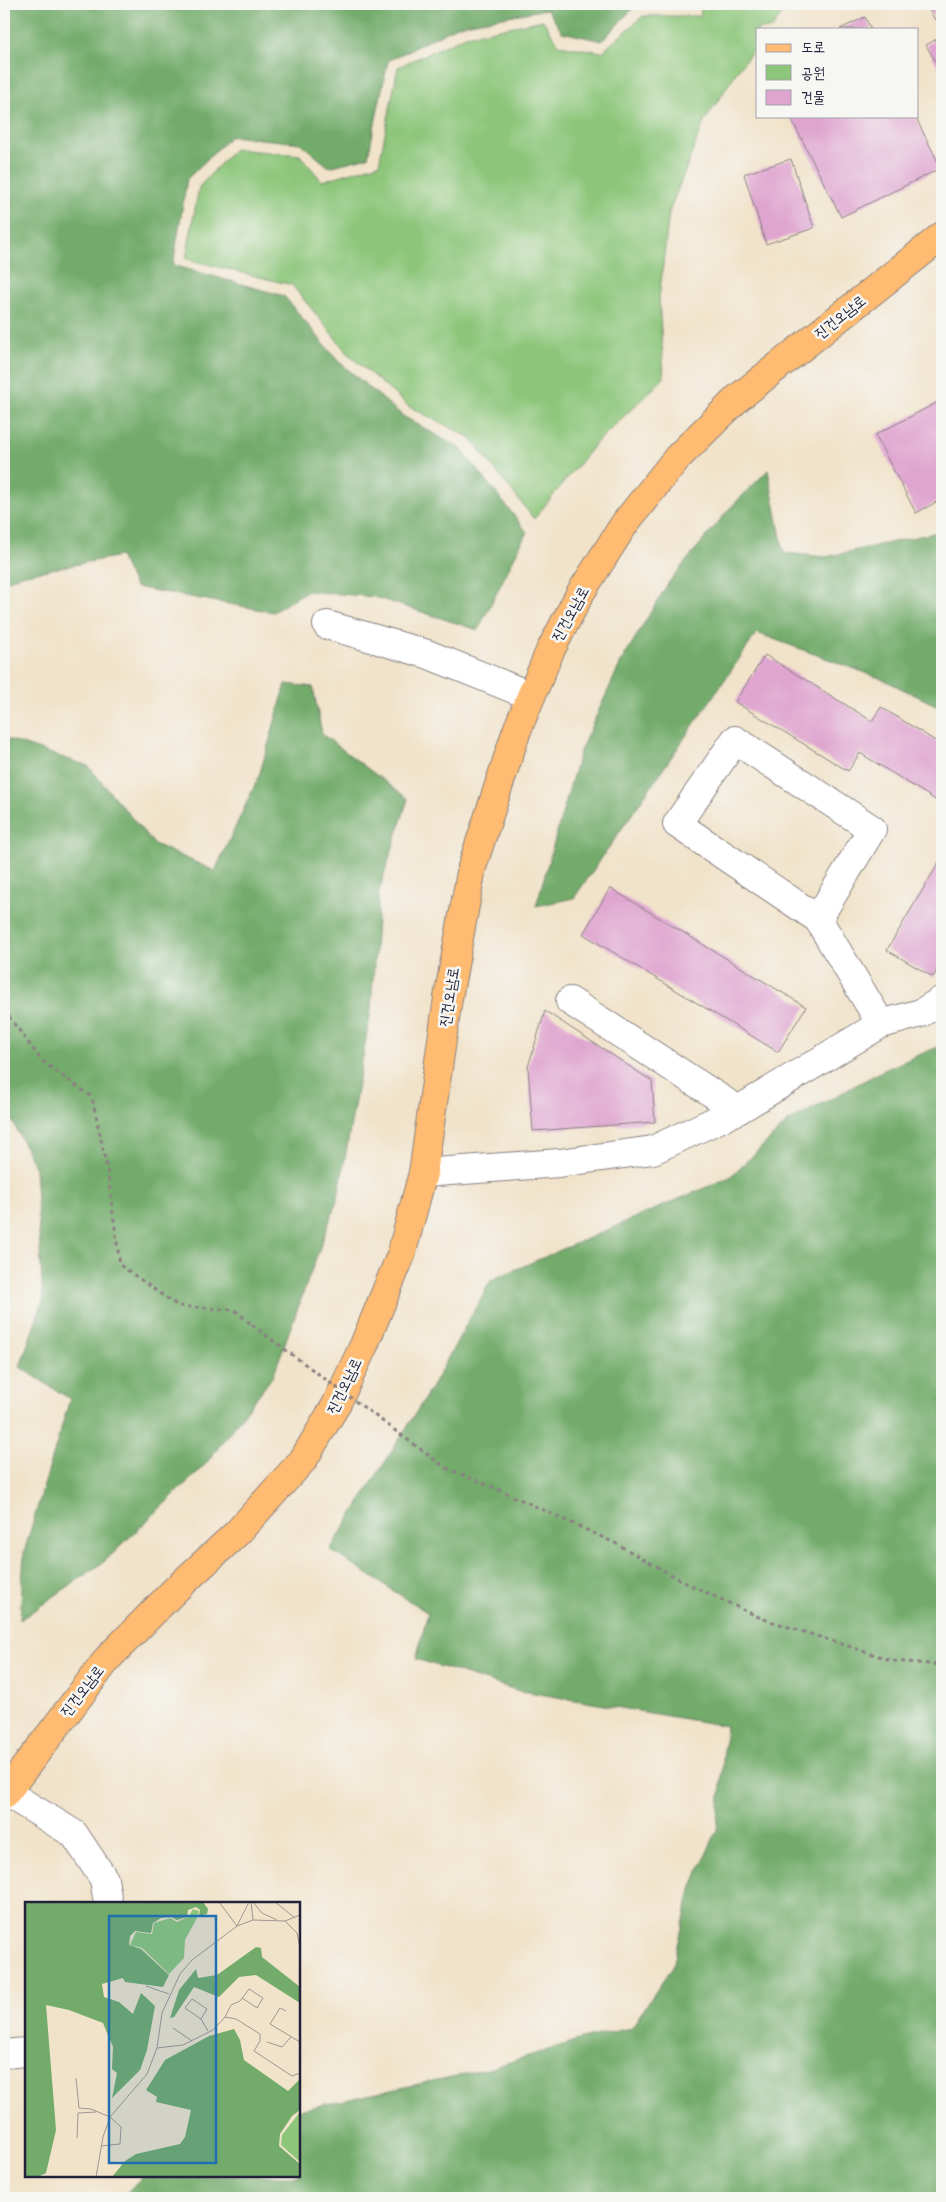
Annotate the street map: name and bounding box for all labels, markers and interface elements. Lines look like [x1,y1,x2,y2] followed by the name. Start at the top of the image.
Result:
[756,28,918,118] legend
[801,38,825,57] text: 도로
[801,64,825,83] text: 공원
[801,88,825,107] text: 건물
[811,291,870,343] street label: 진건오남로
[547,583,593,645] street label: 진건오남로
[435,966,464,1028] street label: 진건오남로
[323,1355,366,1418] street label: 진건오남로
[56,1662,108,1721] street label: 진건오남로
[25,1902,300,2177] inset map

